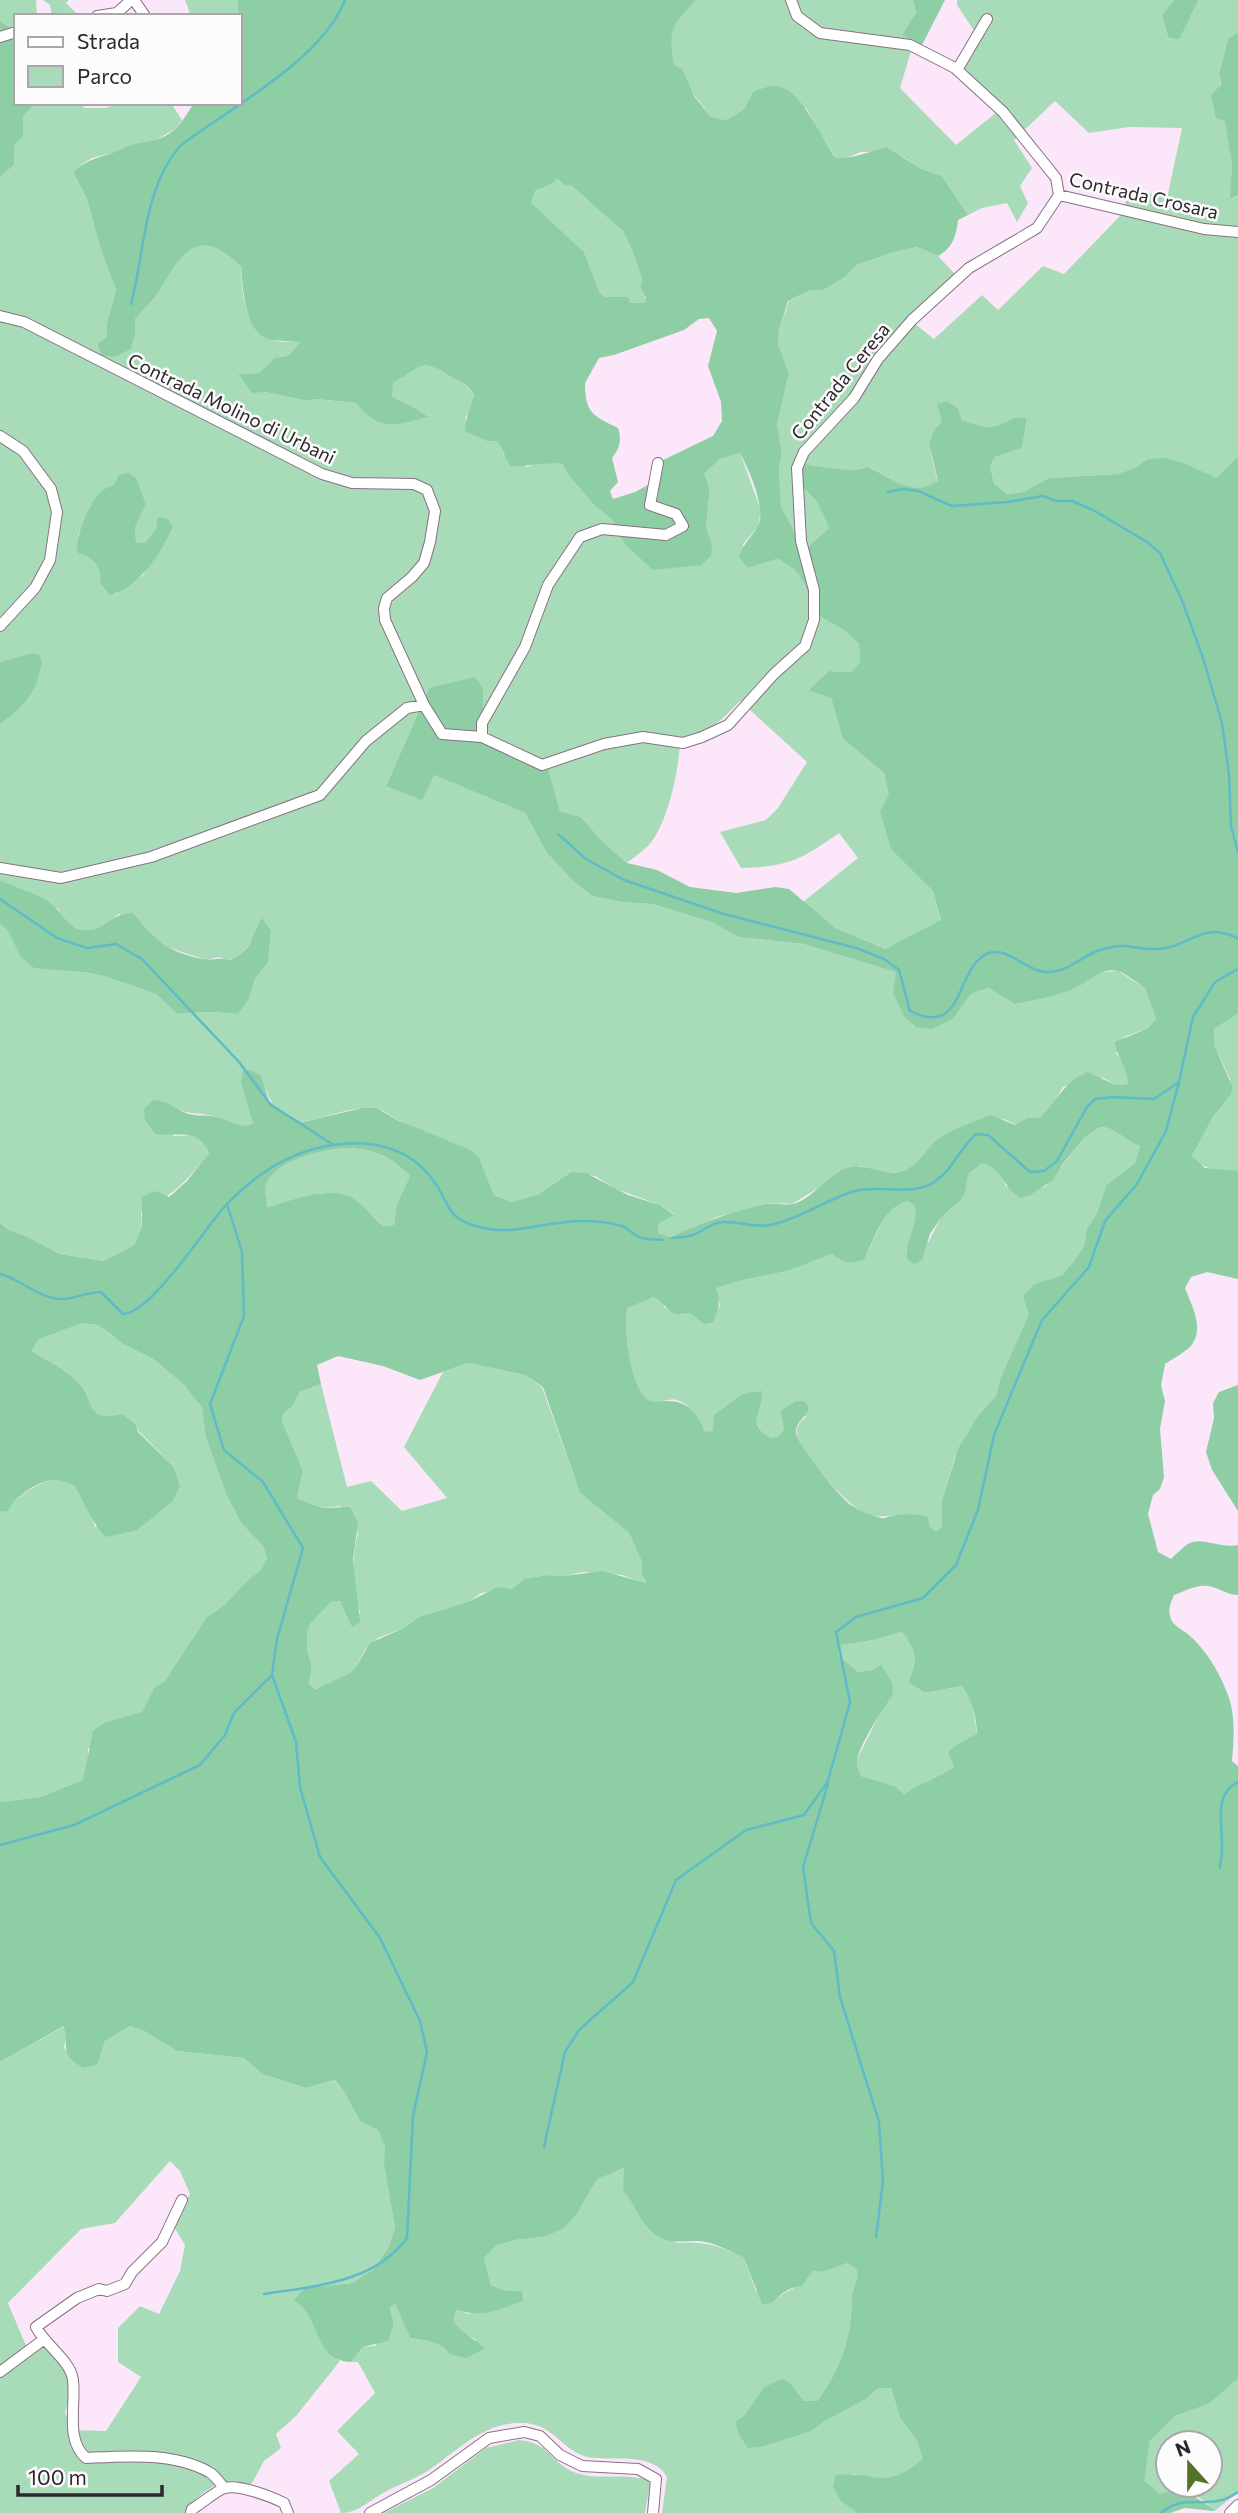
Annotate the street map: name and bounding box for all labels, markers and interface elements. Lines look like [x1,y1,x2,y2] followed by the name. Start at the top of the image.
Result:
[14,14,242,105] legend
[77,28,140,53] text: Strada
[77,63,132,88] text: Parco
[1067,167,1221,223] street label: Contrada Crosara
[786,318,894,444] street label: Contrada Ceresa
[125,348,339,468] street label: Contrada Molino di Urbani
[1154,2429,1224,2499] north arrow
[1172,2434,1194,2461] text: N
[18,2454,161,2498] scale bar
[28,2464,87,2489] text: 100 m

